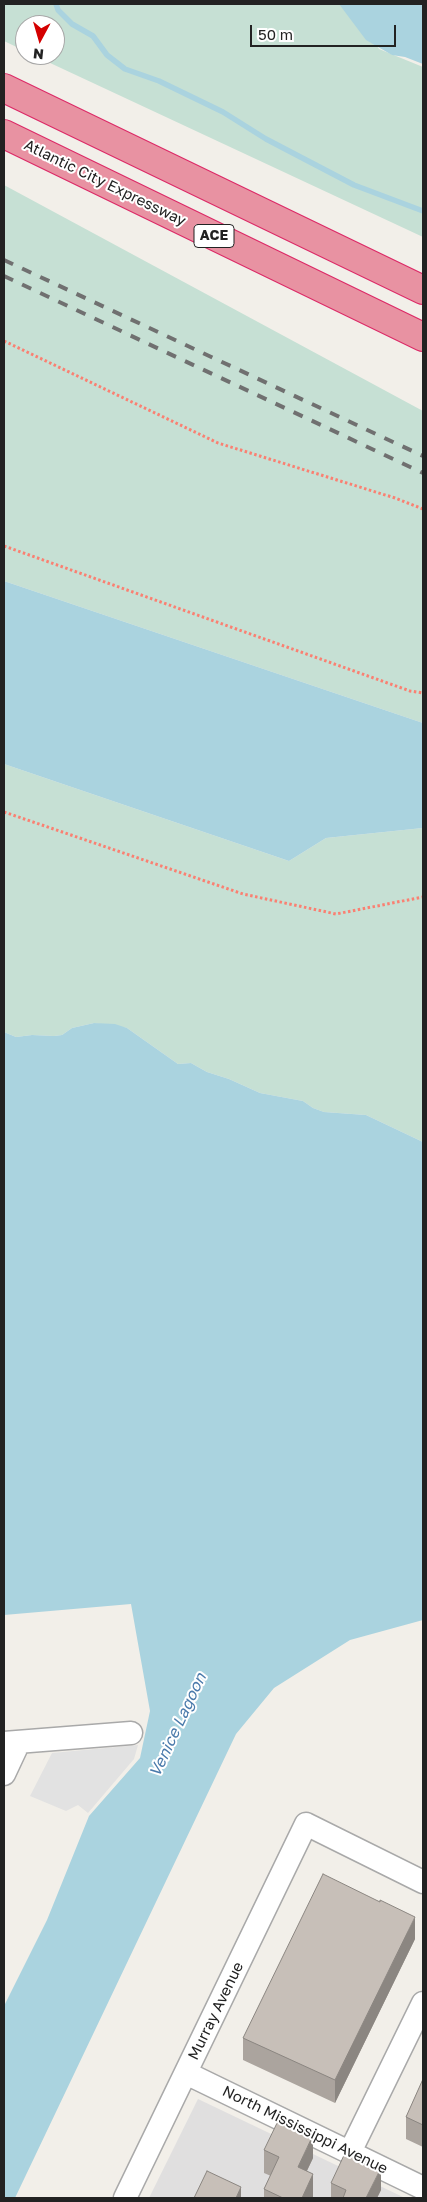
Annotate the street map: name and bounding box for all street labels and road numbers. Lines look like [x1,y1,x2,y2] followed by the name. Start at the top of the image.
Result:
[21,136,189,230] street label: Atlantic City Expressway
[194,225,234,248] road number: ACE
[185,1959,247,2063] street label: Murray Avenue
[220,2082,390,2178] street label: North Mississippi Avenue

